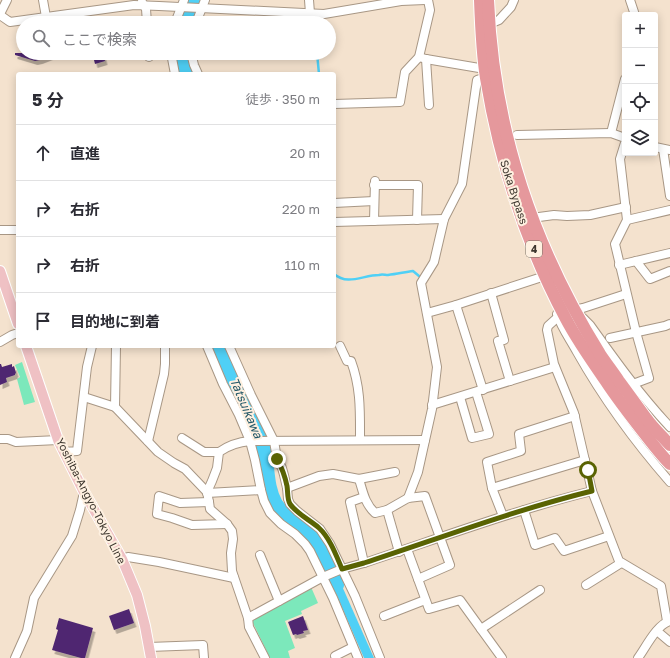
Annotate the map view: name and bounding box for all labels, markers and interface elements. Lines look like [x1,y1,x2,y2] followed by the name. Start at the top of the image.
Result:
[622,12,658,156] map controls
[622,12,658,48] button: +
[16,16,336,60] search box
[30,27,52,49] icon: search
[62,30,137,48] text: ここで検索
[622,48,658,84] button: −
[622,84,658,120] button: locate
[32,89,64,110] text: 5 分
[246,91,320,107] text: 徒歩 · 350 m
[622,120,658,156] button: layers
[32,142,54,164] icon: ahead
[70,144,100,162] text: 直進
[290,145,320,161] text: 20 m
[498,158,531,226] street label: Soka Bypass
[32,198,54,220] icon: right
[70,200,100,218] text: 右折
[282,201,320,217] text: 220 m
[526,241,542,257] road number: 4
[32,254,54,276] icon: right
[70,256,100,274] text: 右折
[285,257,320,273] text: 110 m
[32,310,54,332] icon: arrive
[70,312,160,330] text: 目的地に到着
[227,375,266,441] water label: Tatsuikawa
[54,436,129,566] street label: Yoshiba-Angyo-Tokyo Line
[268,450,286,468] route end
[579,461,597,479] route start

